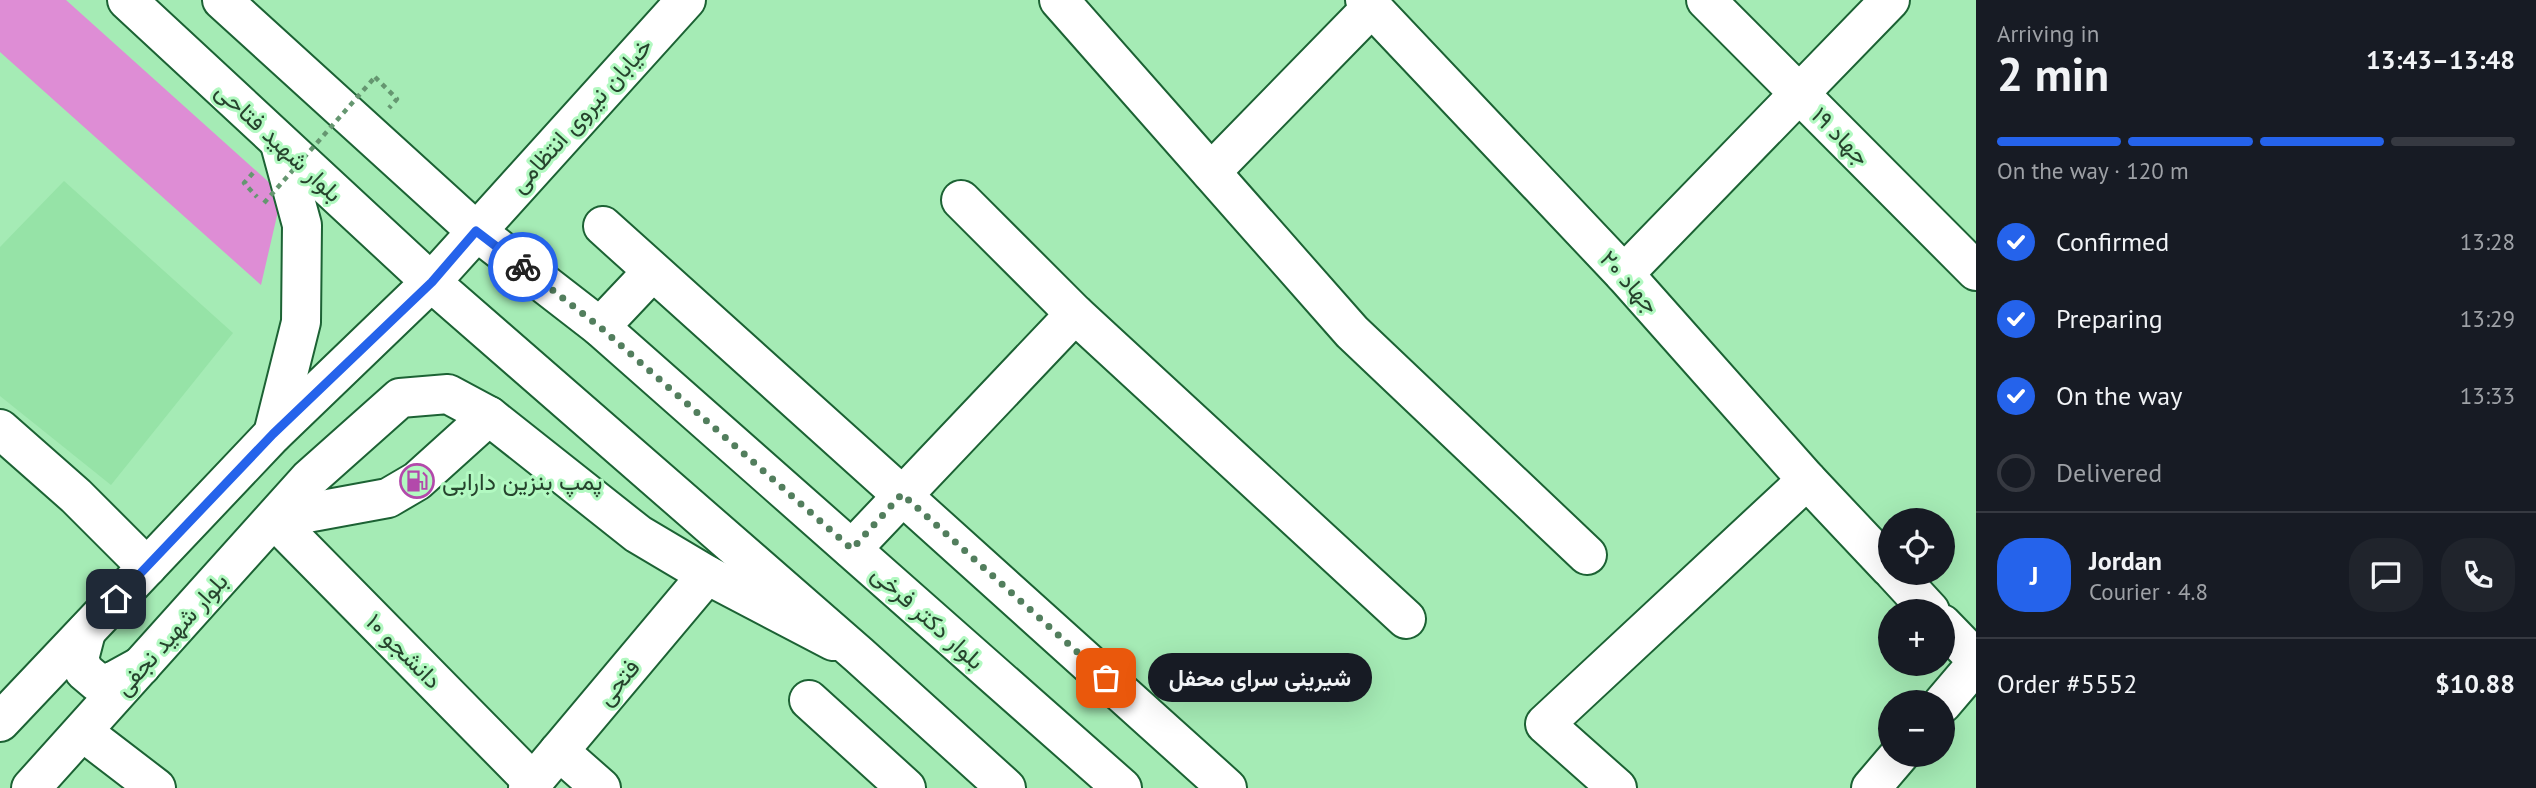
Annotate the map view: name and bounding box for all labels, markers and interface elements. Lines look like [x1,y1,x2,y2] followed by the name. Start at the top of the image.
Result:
[1997,19,2099,48] text: Arriving in
[503,31,659,199] street label: خیابان نیروی انتظامی
[2366,43,2515,76] text: 13:43–13:48
[1997,44,2109,104] text: 2 min
[209,75,349,209] street label: بلوار شهید فتاحی
[1805,100,1877,172] street label: جهاد ۱۹
[1997,156,2189,185] text: On the way · 120 m
[1997,223,2035,261] icon: check
[2056,225,2169,258] text: Confirmed
[2460,227,2515,256] text: 13:28
[488,232,558,302] courier
[1593,244,1667,320] street label: جهاد ۲۰
[504,248,542,286] icon: bike
[1997,300,2035,338] icon: check
[2056,302,2163,335] text: Preparing
[2460,304,2515,333] text: 13:29
[1997,377,2035,415] icon: check
[2056,379,2182,412] text: On the way
[2460,381,2515,410] text: 13:33
[2056,456,2162,489] text: Delivered
[398,462,436,500] fuel station icon: پمپ بنزین دارابى
[442,466,602,498] place label: پمپ بنزین دارابى
[1878,508,1955,767] map controls
[1878,508,1955,585] button: locate
[2349,538,2423,612] button: chat
[2441,538,2515,612] button: phone
[2089,544,2162,577] text: Jordan
[865,558,991,676] street label: بلوار دکتر فرخی
[2030,559,2038,592] text: J
[108,566,234,702] street label: بلوار شهید نجفی
[86,569,146,629] pin
[2089,577,2208,606] text: Courier · 4.8
[97,580,135,618] icon: home
[1878,599,1955,676] button: +
[360,607,448,695] street label: دانشجو ۱۰
[1076,648,1136,708] pin
[590,652,646,712] street label: فتحی
[1148,654,1372,702] callout: شیرینی سرای محفل
[1087,659,1125,697] icon: bag
[1169,663,1351,692] text: شیرینی سرای محفل
[1997,667,2137,700] text: Order #5552
[2435,667,2515,700] text: $10.88
[1878,690,1955,767] button: −

